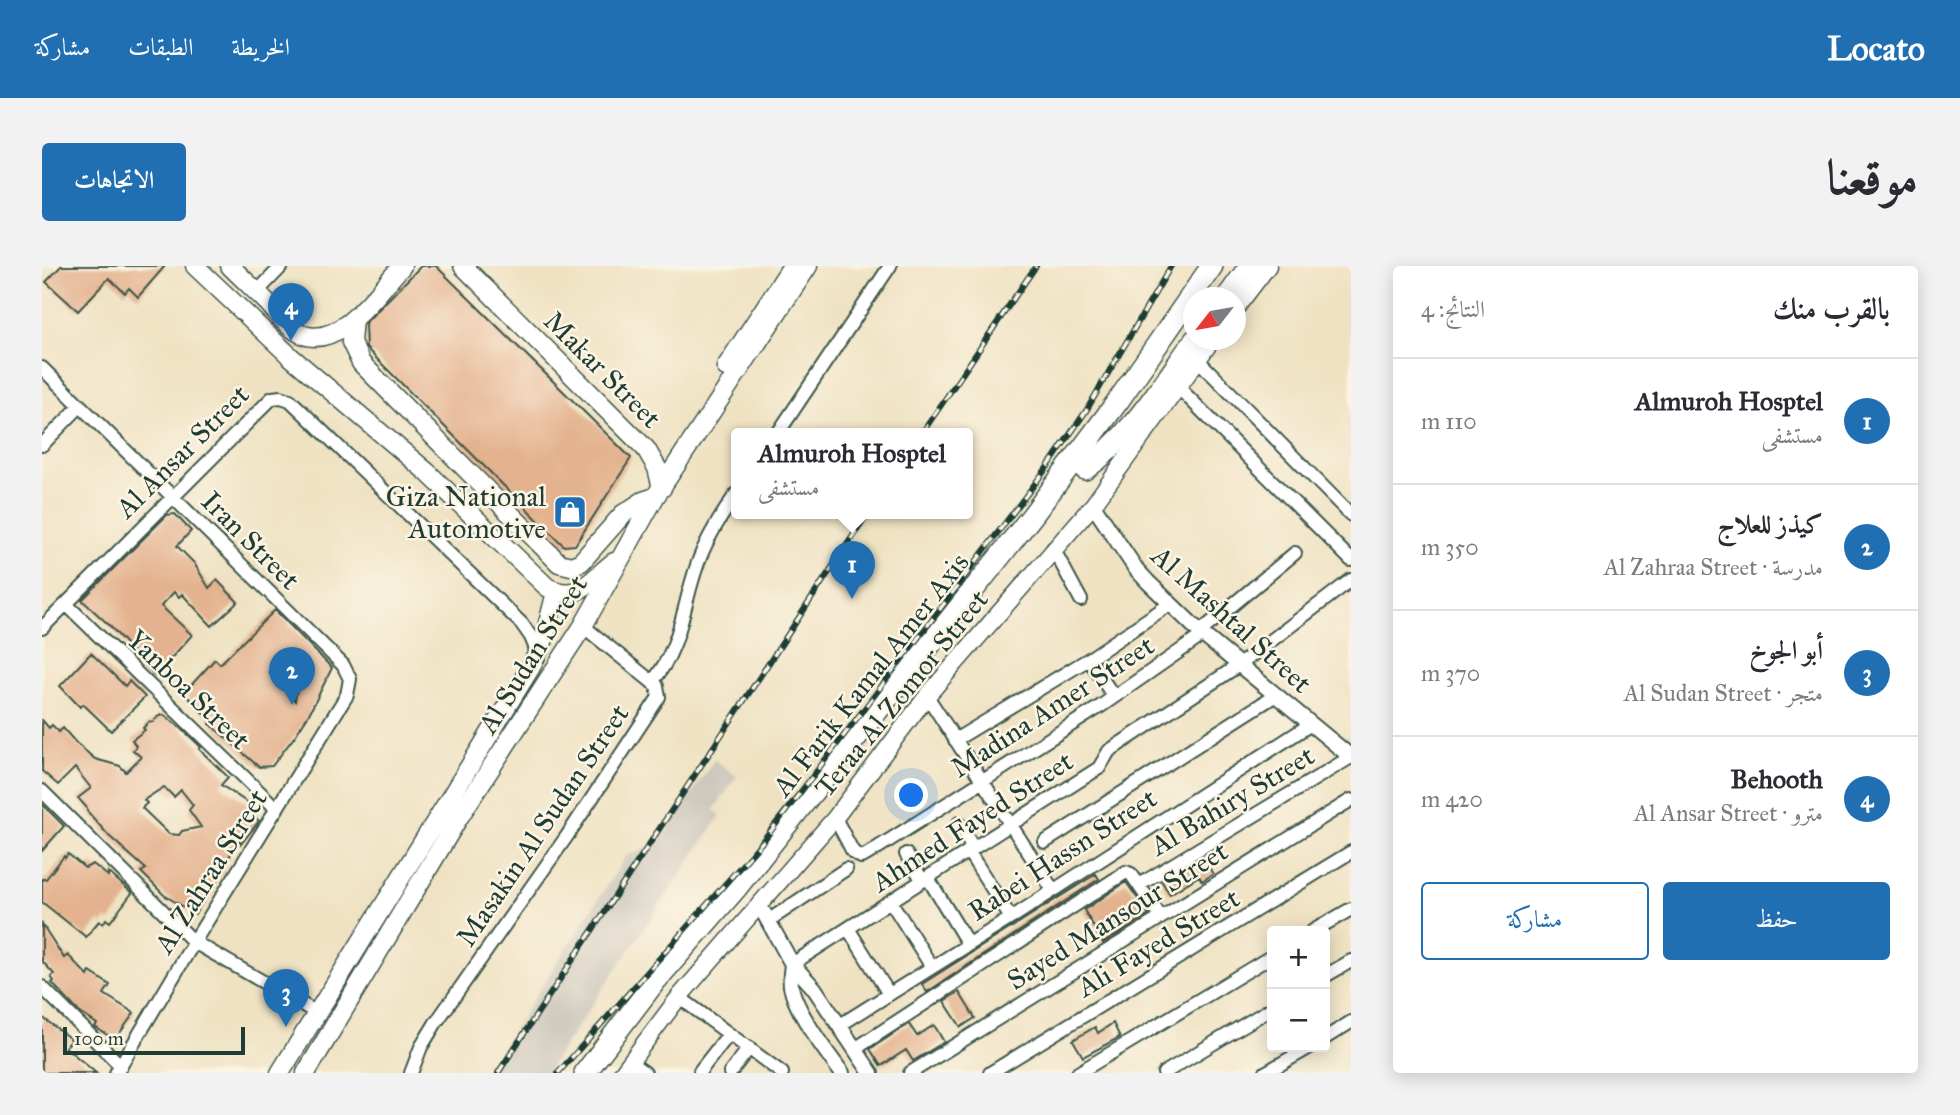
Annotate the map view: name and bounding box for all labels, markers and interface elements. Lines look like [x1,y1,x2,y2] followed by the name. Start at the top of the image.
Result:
[1827,29,1925,69] text: Locato
[35,32,90,62] text: مشاركة
[128,32,194,62] text: الطبقات
[232,32,290,62] text: الخريطة
[42,143,186,221] button: الاتجاهات
[1826,148,1918,207] text: موقعنا
[268,283,314,341] pin: 4
[1183,287,1246,350] north arrow
[1773,291,1890,327] text: بالقرب منك
[1421,295,1485,323] text: النتائج: 4
[537,303,669,435] street label: Makar Street
[108,377,257,526] street label: Al Ansar Street
[1635,385,1823,417] text: Almuroh Hosptel
[1421,407,1477,435] text: 110 m
[1862,407,1872,435] text: 1
[1762,421,1823,449] text: مستشفى
[731,428,973,519] popup
[758,437,946,469] text: Almuroh Hosptel
[758,473,819,501] text: مستشفى
[386,479,546,546] place label: Giza National Automotive
[194,484,307,597] street label: Iran Street
[551,493,589,531] shop icon: Giza National Automotive
[1717,508,1823,540] text: كيذز للعلاج
[1421,533,1479,561] text: 350 m
[1861,533,1873,561] text: 2
[1144,538,1319,701] street label: Al Mashtal Street
[829,541,875,599] pin: 1
[764,546,976,804] street label: Al Farik Kamal Amer Axis
[1604,553,1823,581] text: مدرسة · Al Zahraa Street
[469,569,595,741] street label: Al Sudan Street
[807,583,996,804] street label: Teraa Al Zomor Street
[120,622,258,757] street label: Yanboa Street
[944,628,1161,785] street label: Madina Amer Street
[1749,634,1823,666] text: أبو الجوخ
[269,647,315,705] pin: 2
[1421,659,1480,687] text: 370 m
[1862,659,1872,687] text: 3
[1624,679,1823,707] text: متجر · Al Sudan Street
[448,697,637,953] street label: Masakin Al Sudan Street
[1143,738,1321,864] street label: Al Bahiry Street
[864,743,1080,900] street label: Ahmed Fayed Street
[1730,763,1823,795] text: Behooth
[894,778,928,812] your location
[961,780,1163,928] street label: Rabei Hassn Street
[145,783,275,961] street label: Al Zahraa Street
[1421,785,1483,813] text: 420 m
[1861,785,1873,813] text: 4
[1634,799,1823,827] text: مترو · Al Ansar Street
[1000,833,1234,997] street label: Sayed Mansour Street
[1070,880,1246,1005] street label: Ali Fayed Street
[1421,882,1649,960] button: مشاركة
[1663,882,1890,960] button: حفظ
[1267,926,1330,1052] map controls
[1267,926,1330,989] button: +
[263,969,309,1027] pin: 3
[1267,989,1330,1052] button: −
[63,1024,245,1056] scale bar
[74,1027,124,1050] text: 100 m

